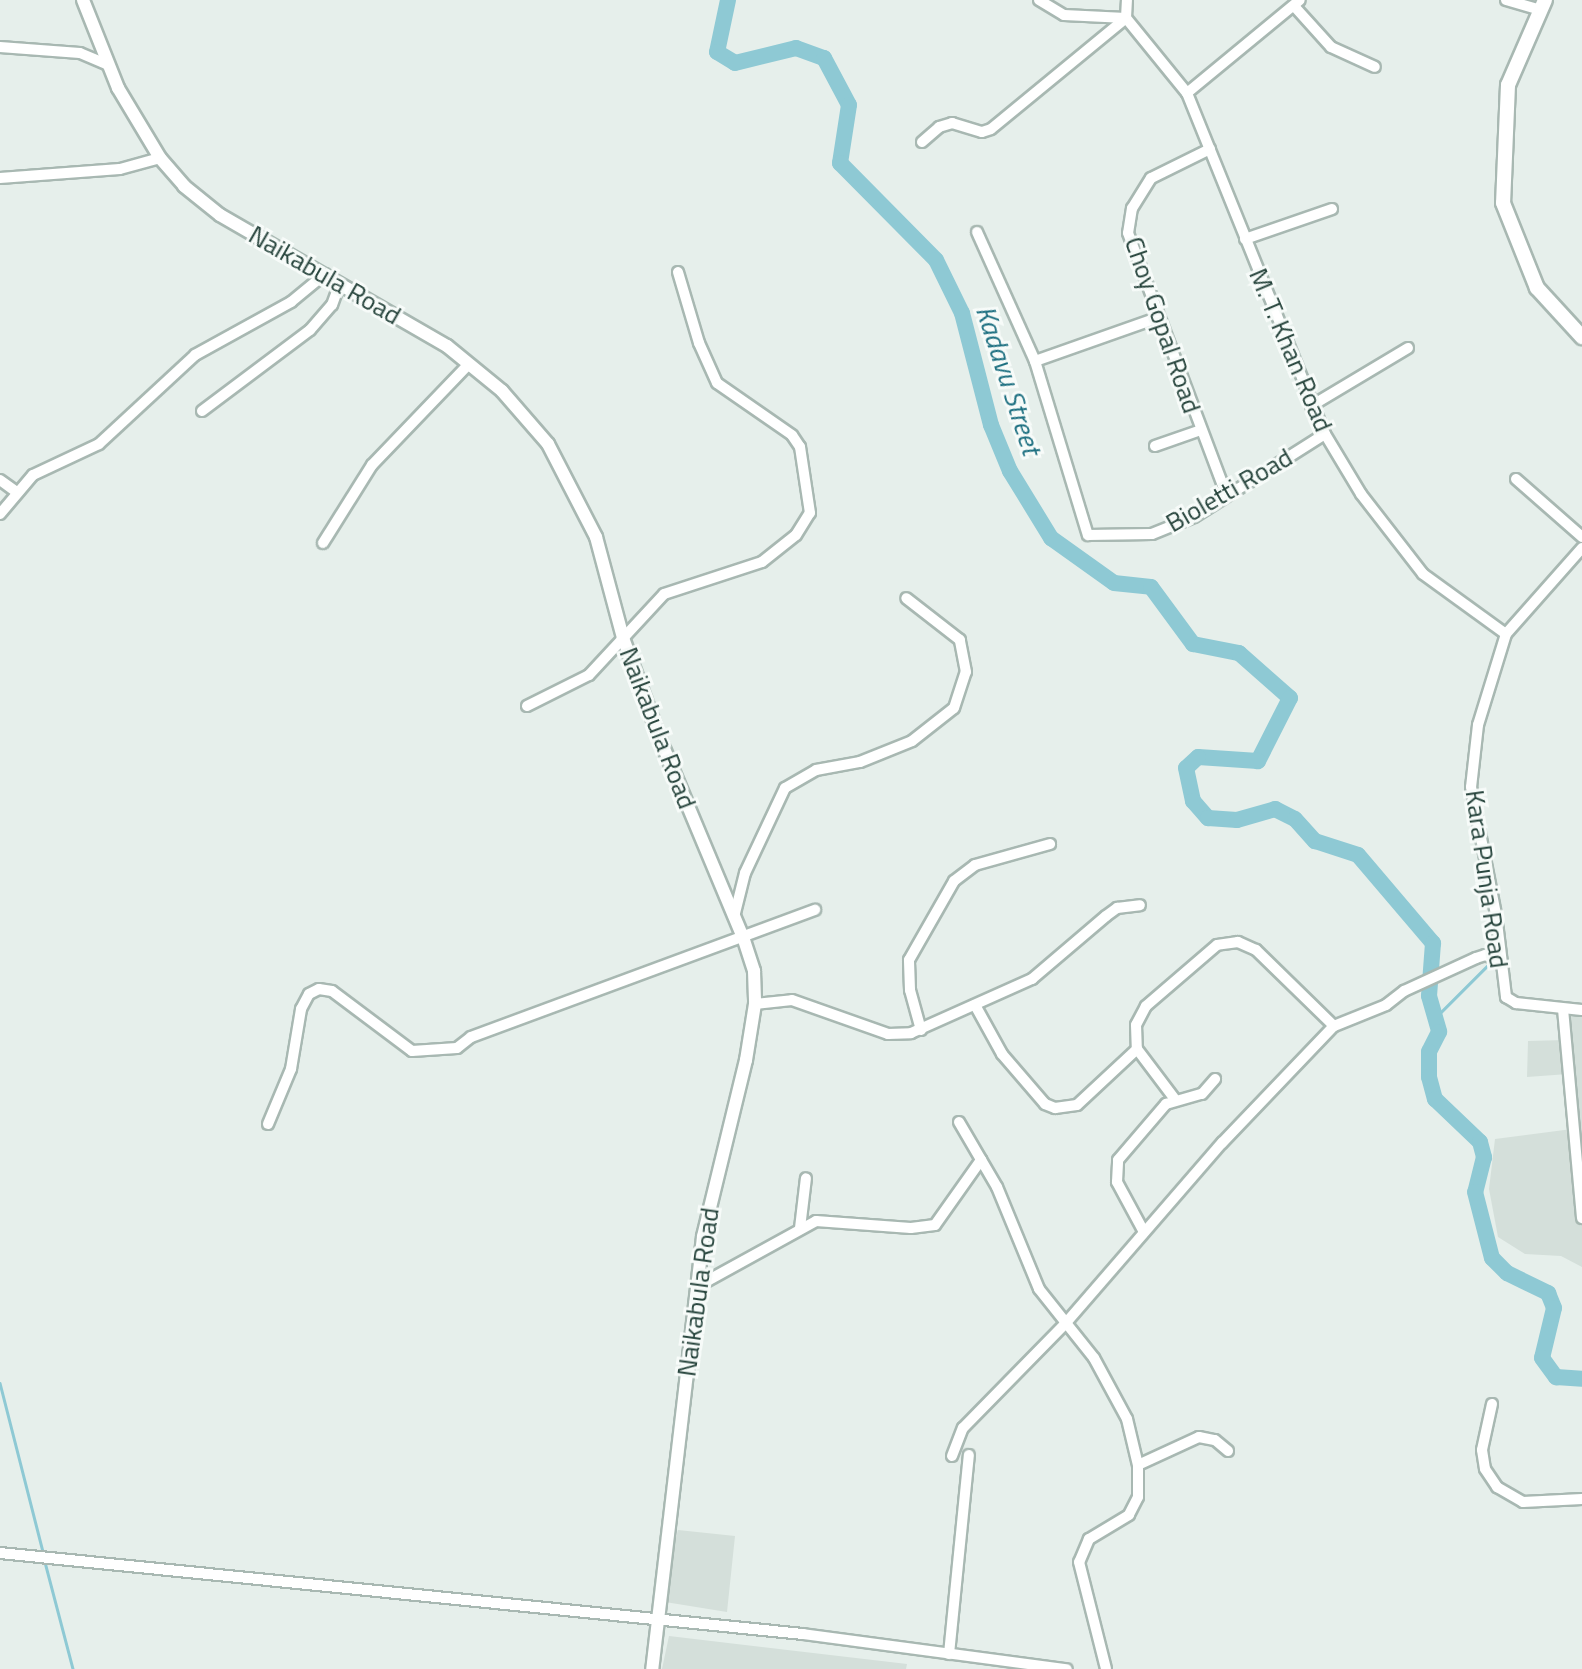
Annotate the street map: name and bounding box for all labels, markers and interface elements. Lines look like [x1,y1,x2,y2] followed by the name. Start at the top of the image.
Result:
[243,219,407,331] street label: Naikabula Road
[1118,233,1208,417] street label: Choy Gopal Road
[1243,264,1339,436] street label: M. T. Khan Road
[969,301,1049,459] water label: Kadavu Street
[1160,441,1298,539] street label: Bioletti Road
[613,643,703,813] street label: Naikabula Road
[1459,788,1515,970] street label: Kara Punja Road
[671,1206,725,1378] street label: Naikabula Road

